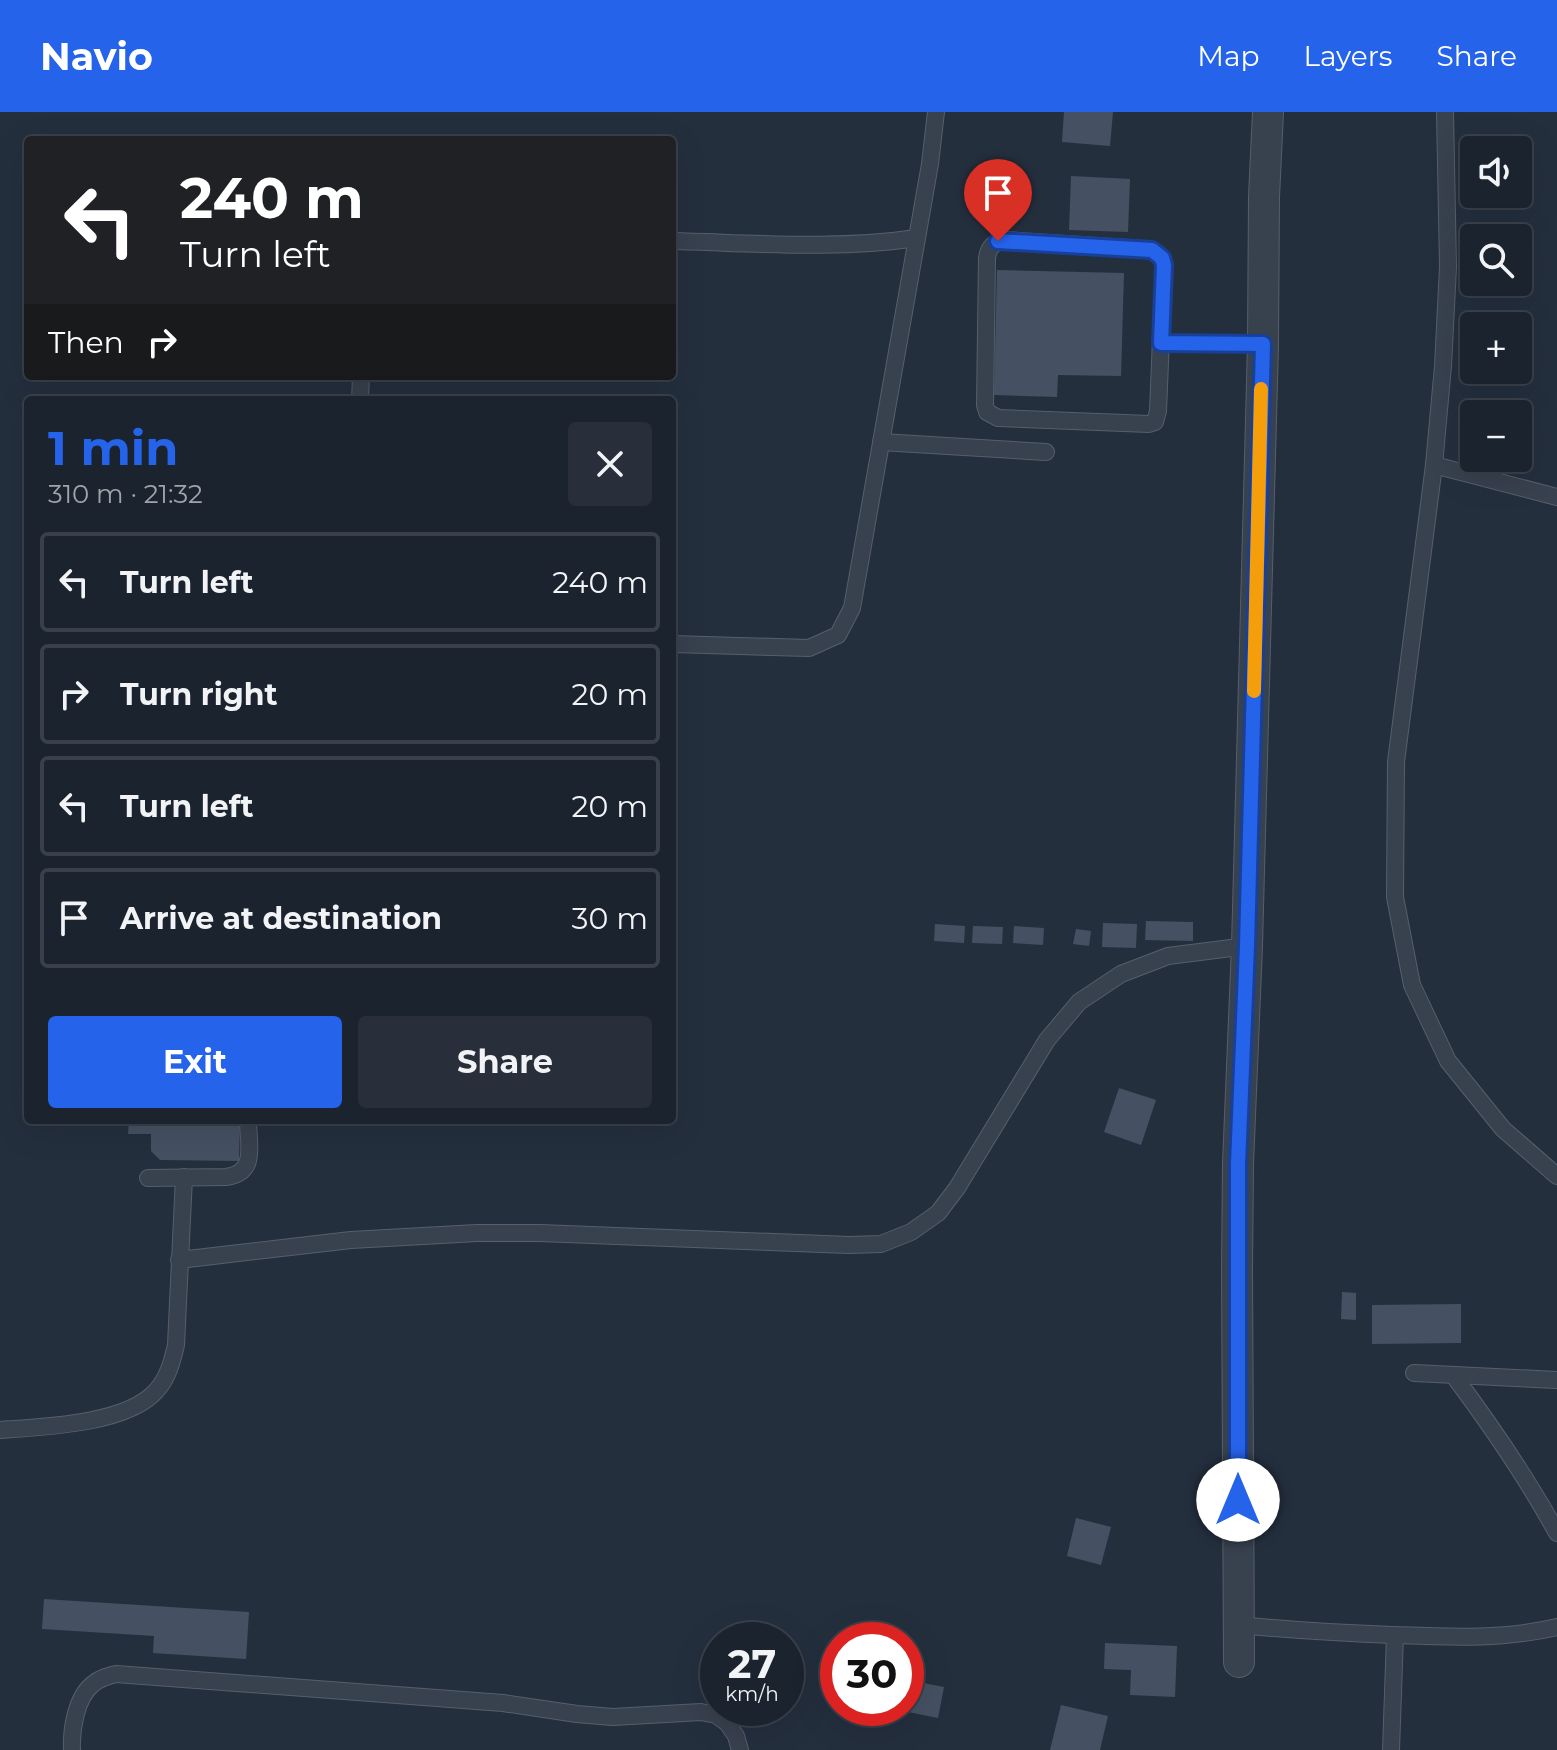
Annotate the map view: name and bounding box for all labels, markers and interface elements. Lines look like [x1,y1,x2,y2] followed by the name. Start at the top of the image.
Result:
[40,33,153,80] text: Navio
[1197,39,1260,73] text: Map
[1304,39,1393,73] text: Layers
[1437,39,1517,73] text: Share
[1460,136,1532,472] map controls
[1460,136,1532,208] button: sound
[964,159,1032,241] pin
[180,164,364,232] text: 240 m
[48,168,152,272] icon: left
[976,171,1020,215] icon: arrive
[1460,224,1532,296] button: search
[180,232,331,276] text: Turn left
[1460,312,1532,384] button: +
[140,320,184,364] icon: right
[48,324,124,361] text: Then
[1460,400,1532,472] button: −
[48,419,178,477] text: 1 min
[568,422,652,506] button: close
[48,478,203,510] text: 310 m · 21:32
[52,560,96,604] icon: left
[120,564,253,601] text: Turn left
[552,564,648,601] text: 240 m
[52,672,96,716] icon: right
[120,676,277,713] text: Turn right
[571,676,648,713] text: 20 m
[52,784,96,828] icon: left
[120,788,253,825] text: Turn left
[571,788,648,825] text: 20 m
[52,896,96,940] icon: arrive
[120,900,442,937] text: Arrive at destination
[572,900,648,937] text: 30 m
[48,1016,342,1108] button: Exit
[358,1016,652,1108] button: Share
[1196,1458,1280,1542] position arrow
[820,1622,924,1726] speed limit sign: 30
[728,1639,776,1688] text: 27
[725,1682,779,1706] text: km/h

